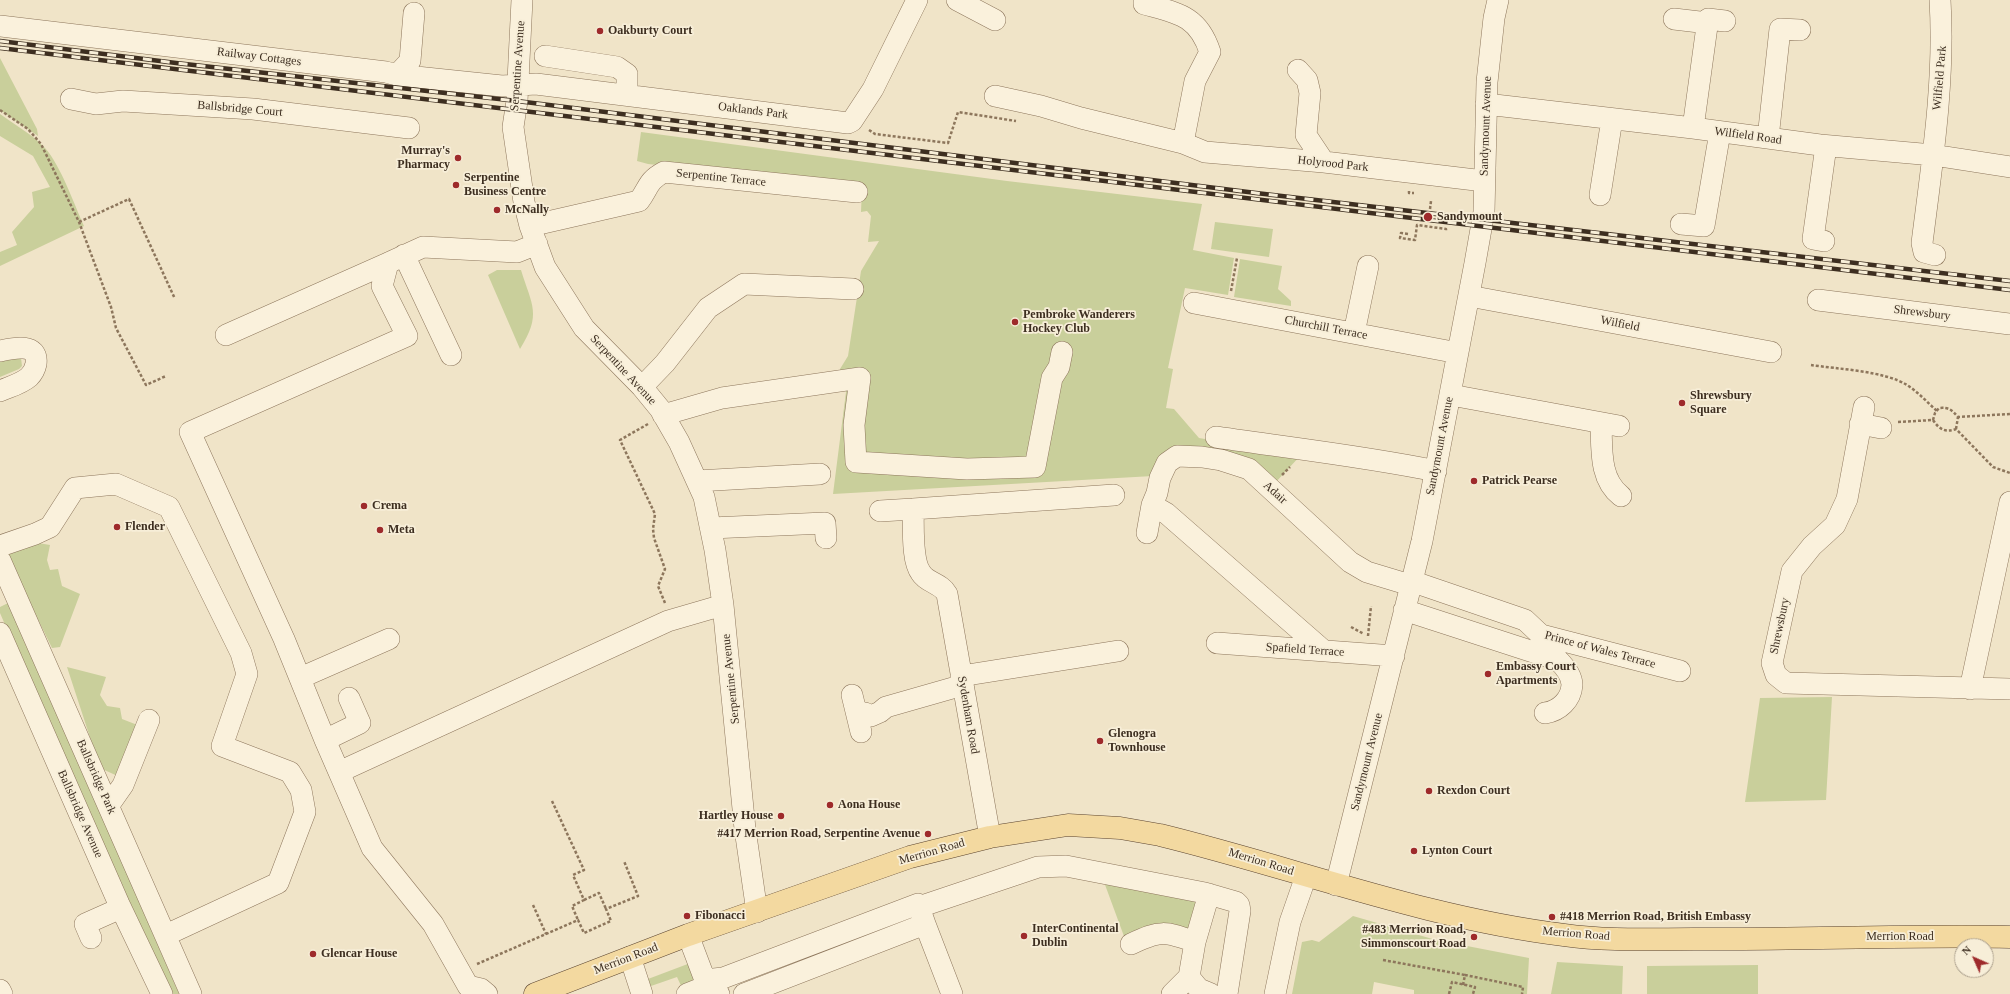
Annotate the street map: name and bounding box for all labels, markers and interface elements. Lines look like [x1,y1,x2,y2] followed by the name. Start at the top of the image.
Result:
[508,20,528,112] street label: Serpentine Avenue
[608,24,692,38] place label: Oakburty Court
[595,26,605,36] marker: Oakburty Court
[216,45,302,69] street label: Railway Cottages
[1930,45,1950,111] street label: Wilfield Park
[1477,76,1495,176] street label: Sandymount Avenue
[197,98,283,120] street label: Ballsbridge Court
[717,100,789,122] street label: Oaklands Park
[1713,124,1783,148] street label: Wilfield Road
[397,144,450,172] place label: Murray's Pharmacy
[453,153,463,163] marker: Murray's Pharmacy
[1297,153,1369,175] street label: Holyrood Park
[675,166,767,190] street label: Serpentine Terrace
[464,171,546,199] place label: Serpentine Business Centre
[451,180,461,190] marker: Serpentine Business Centre
[505,203,549,217] place label: McNally
[492,205,502,215] marker: McNally
[1437,210,1502,224] place label: Sandymount
[1422,211,1434,223] marker: Sandymount
[1893,302,1951,324] street label: Shrewsbury
[1023,308,1135,336] place label: Pembroke Wanderers Hockey Club
[1283,313,1369,343] street label: Churchill Terrace
[1599,313,1641,335] street label: Wilfield
[1010,317,1020,327] marker: Pembroke Wanderers Hockey Club
[587,332,659,408] street label: Serpentine Avenue
[1690,389,1752,417] place label: Shrewsbury Square
[1423,395,1457,497] street label: Sandymount Avenue
[1677,398,1687,408] marker: Shrewsbury Square
[1482,474,1557,488] place label: Patrick Pearse
[1469,476,1479,486] marker: Patrick Pearse
[1260,479,1290,507] street label: Adair
[372,499,407,513] place label: Crema
[359,501,369,511] marker: Crema
[125,520,165,534] place label: Flender
[112,522,122,532] marker: Flender
[388,523,415,537] place label: Meta
[375,525,385,535] marker: Meta
[1767,596,1793,656] street label: Shrewsbury
[1543,628,1657,672] street label: Prince of Wales Terrace
[719,633,743,725] street label: Serpentine Avenue
[1265,640,1345,660] street label: Spafield Terrace
[1496,660,1576,688] place label: Embassy Court Apartments
[1483,669,1493,679] marker: Embassy Court Apartments
[954,675,982,755] street label: Sydenham Road
[1348,712,1386,812] street label: Sandymount Avenue
[1108,727,1166,755] place label: Glenogra Townhouse
[1095,736,1105,746] marker: Glenogra Townhouse
[73,737,119,817] street label: Ballsbridge Park
[54,768,106,860] street label: Ballsbridge Avenue
[1437,784,1510,798] place label: Rexdon Court
[1424,786,1434,796] marker: Rexdon Court
[838,798,900,812] place label: Aona House
[825,800,835,810] marker: Aona House
[699,809,773,823] place label: Hartley House
[776,811,786,821] marker: Hartley House
[717,827,920,841] place label: #417 Merrion Road, Serpentine Avenue
[923,829,933,839] marker: #417 Merrion Road, Serpentine Avenue
[897,836,967,868] street label: Merrion Road
[1422,844,1492,858] place label: Lynton Court
[1227,845,1295,879] street label: Merrion Road
[1409,846,1419,856] marker: Lynton Court
[695,909,745,923] place label: Fibonacci
[1560,910,1751,924] place label: #418 Merrion Road, British Embassy
[682,911,692,921] marker: Fibonacci
[1547,912,1557,922] marker: #418 Merrion Road, British Embassy
[1032,922,1119,950] place label: InterContinental Dublin
[1361,923,1466,951] place label: #483 Merrion Road, Simmonscourt Road
[1542,924,1610,944] street label: Merrion Road
[1866,930,1934,944] street label: Merrion Road
[1019,931,1029,941] marker: InterContinental Dublin
[1469,932,1479,942] marker: #483 Merrion Road, Simmonscourt Road
[1954,938,1994,978] north arrow
[592,940,660,978] street label: Merrion Road
[1959,943,1973,957] text: N
[321,947,397,961] place label: Glencar House
[308,949,318,959] marker: Glencar House

